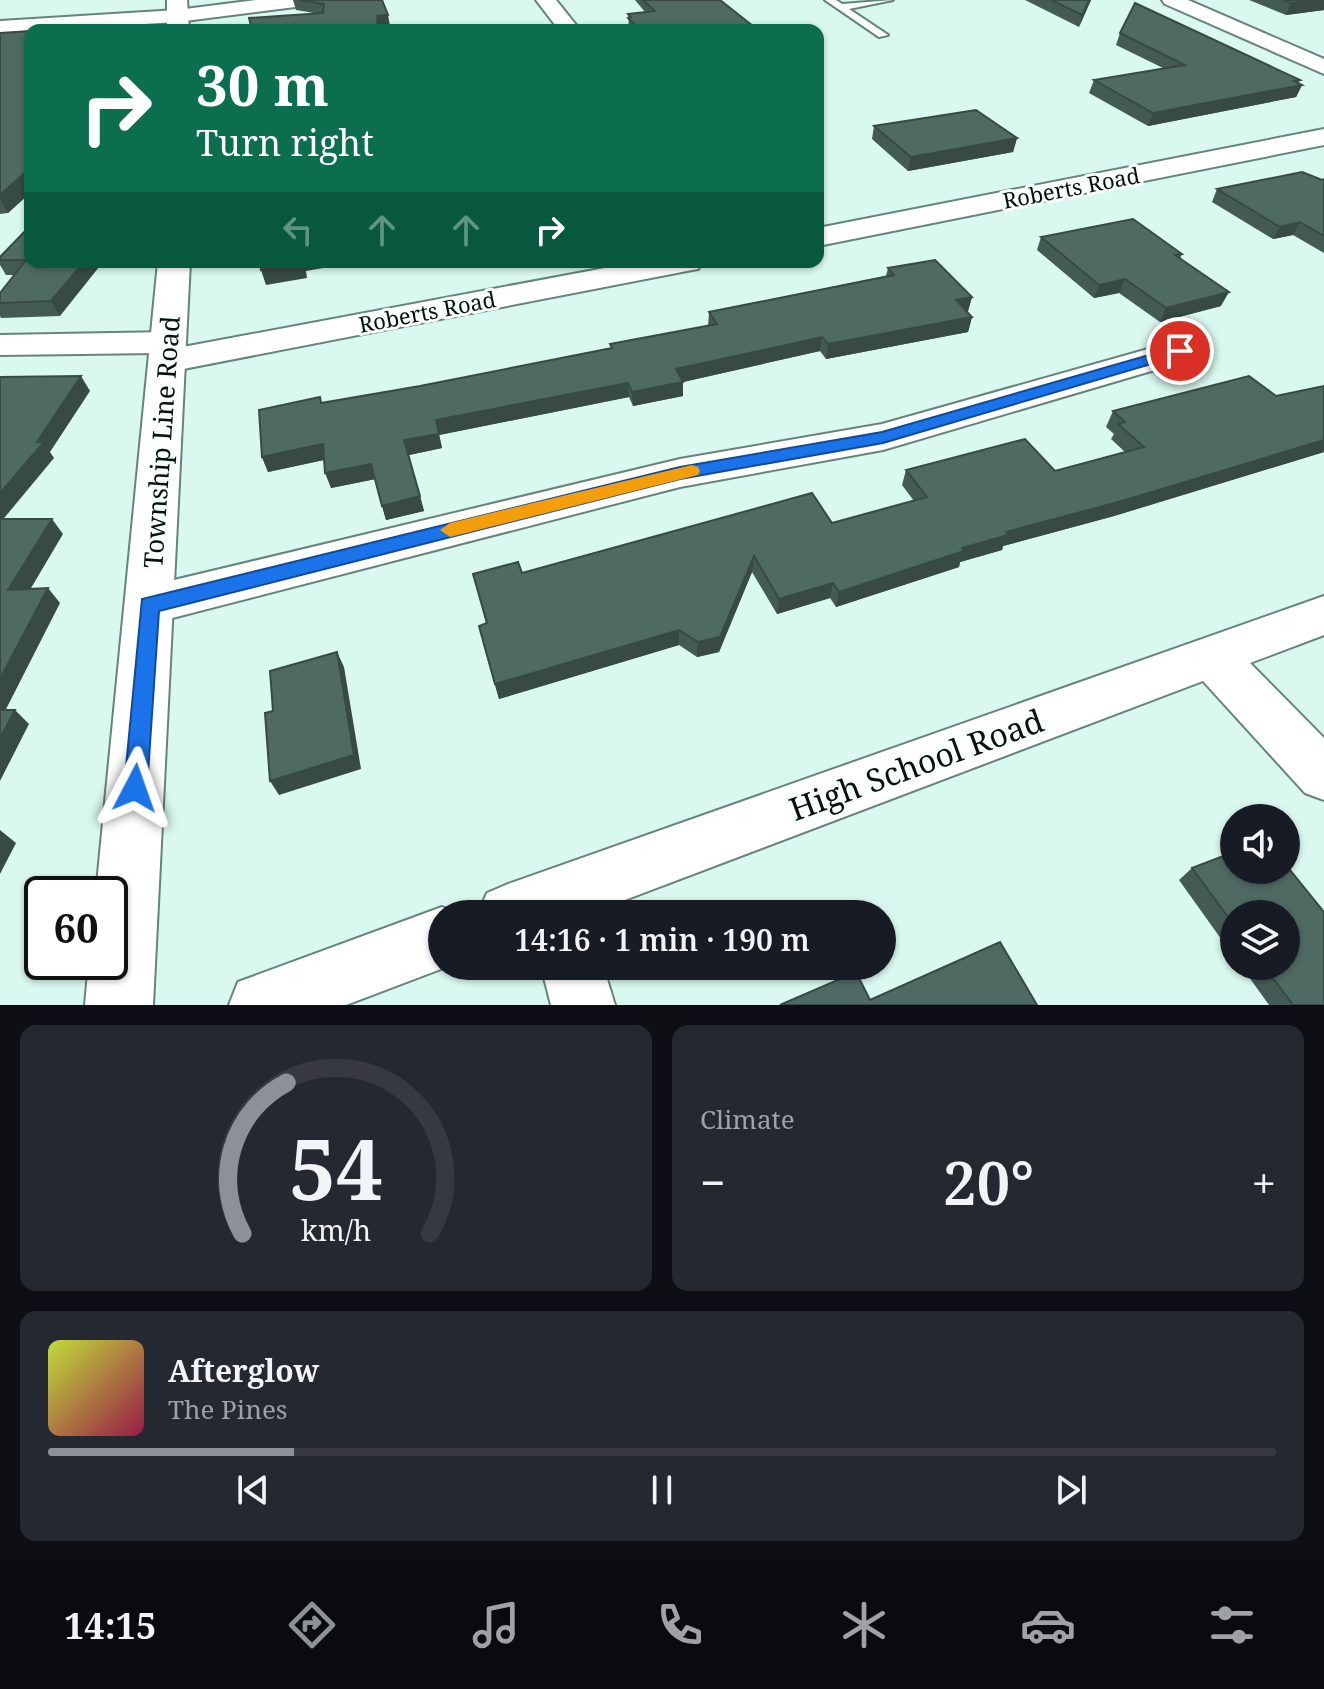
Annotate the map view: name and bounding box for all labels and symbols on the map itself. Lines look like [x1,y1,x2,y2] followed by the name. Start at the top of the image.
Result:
[1000,159,1143,215] street label: Roberts Road
[356,283,499,339] street label: Roberts Road
[134,315,188,569] street label: Township Line Road
[1146,317,1214,385] pin
[783,698,1049,830] street label: High School Road
[93,746,177,830] position arrow
[24,876,128,980] speed limit sign: 60

